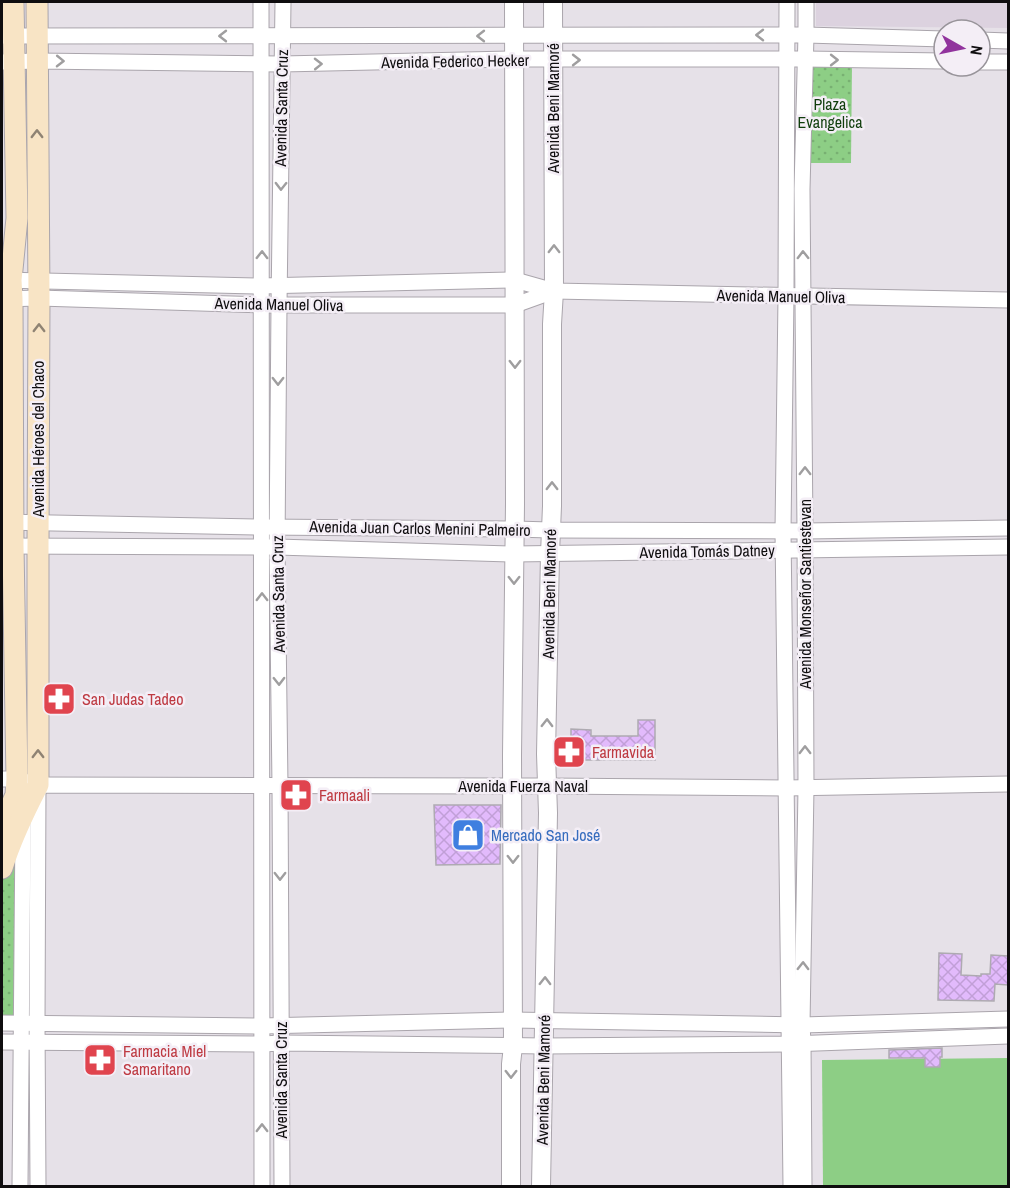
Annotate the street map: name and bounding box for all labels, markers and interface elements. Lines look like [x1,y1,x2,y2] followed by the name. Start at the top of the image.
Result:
[932,18,992,78] north arrow
[476,29,485,42] one-way arrow
[755,29,764,41] one-way arrow
[218,30,227,42] one-way arrow
[542,43,564,174] street label: Avenida Beni Mamoré
[965,44,988,57] text: N
[269,49,293,168] street label: Avenida Santa Cruz
[380,49,530,73] street label: Avenida Federico Hecker
[829,53,838,66] one-way arrow
[571,54,580,66] one-way arrow
[55,55,64,68] one-way arrow
[313,57,322,70] one-way arrow
[798,93,863,133] park label: Plaza Evangelica
[31,129,43,138] one-way arrow
[274,181,287,190] one-way arrow
[547,245,560,254] one-way arrow
[256,251,268,260] one-way arrow
[797,251,809,260] one-way arrow
[715,284,846,308] street label: Avenida Manuel Oliva
[213,292,344,316] street label: Avenida Manuel Oliva
[33,324,45,333] one-way arrow
[509,359,521,368] one-way arrow
[27,361,49,518] street label: Avenida Héroes del Chaco
[272,376,284,385] one-way arrow
[799,467,811,476] one-way arrow
[546,482,558,491] one-way arrow
[794,499,816,690] street label: Avenida Monseñor Santiestevan
[308,515,531,541] street label: Avenida Juan Carlos Menini Palmeiro
[537,529,561,660] street label: Avenida Beni Mamoré
[266,535,290,654] street label: Avenida Santa Cruz
[638,539,775,563] street label: Avenida Tomás Datney
[508,575,520,584] one-way arrow
[256,593,268,602] one-way arrow
[273,676,285,685] one-way arrow
[41,681,77,717] pharmacy icon: San Judas Tadeo
[82,688,183,710] place label: San Judas Tadeo
[541,719,553,728] one-way arrow
[551,734,587,770] pharmacy icon: Farmavida
[592,741,655,763] place label: Farmavida
[799,746,811,755] one-way arrow
[32,750,44,759] one-way arrow
[457,775,588,797] street label: Avenida Fuerza Naval
[278,777,314,813] pharmacy icon: Farmaali
[319,784,370,806] place label: Farmaali
[450,817,486,853] shop icon: Mercado San José
[491,824,600,846] place label: Mercado San José
[507,854,519,863] one-way arrow
[274,871,286,880] one-way arrow
[797,962,809,971] one-way arrow
[538,977,551,986] one-way arrow
[531,1015,555,1146] street label: Avenida Beni Mamoré
[270,1021,292,1140] street label: Avenida Santa Cruz
[123,1040,206,1080] place label: Farmacia Miel Samaritano
[82,1042,118,1078] pharmacy icon: Farmacia Miel Samaritano
[505,1070,517,1079] one-way arrow
[256,1124,268,1133] one-way arrow

